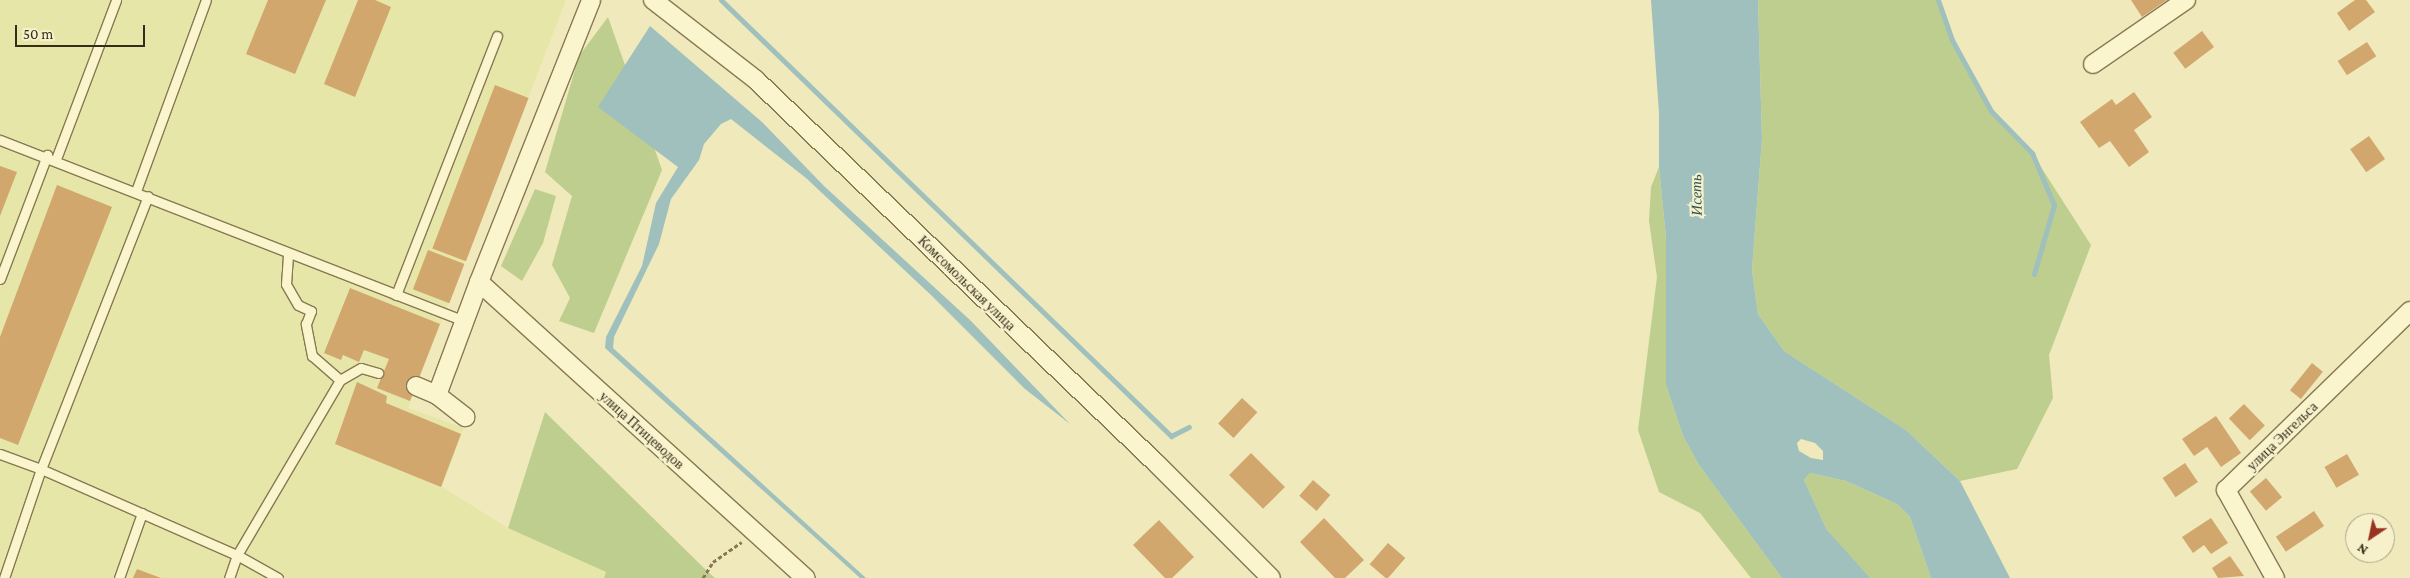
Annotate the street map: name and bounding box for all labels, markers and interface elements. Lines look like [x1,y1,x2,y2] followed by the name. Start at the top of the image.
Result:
[18,15,148,47] scale bar
[23,26,53,42] text: 50 m
[1688,174,1706,216] water label: Исеть
[915,232,1019,334] street label: Комсомольская улица
[596,387,688,473] street label: улица Птицеводов
[2243,398,2321,474] street label: улица Энгельса
[2345,513,2395,563] north arrow
[2354,540,2371,559] text: N

